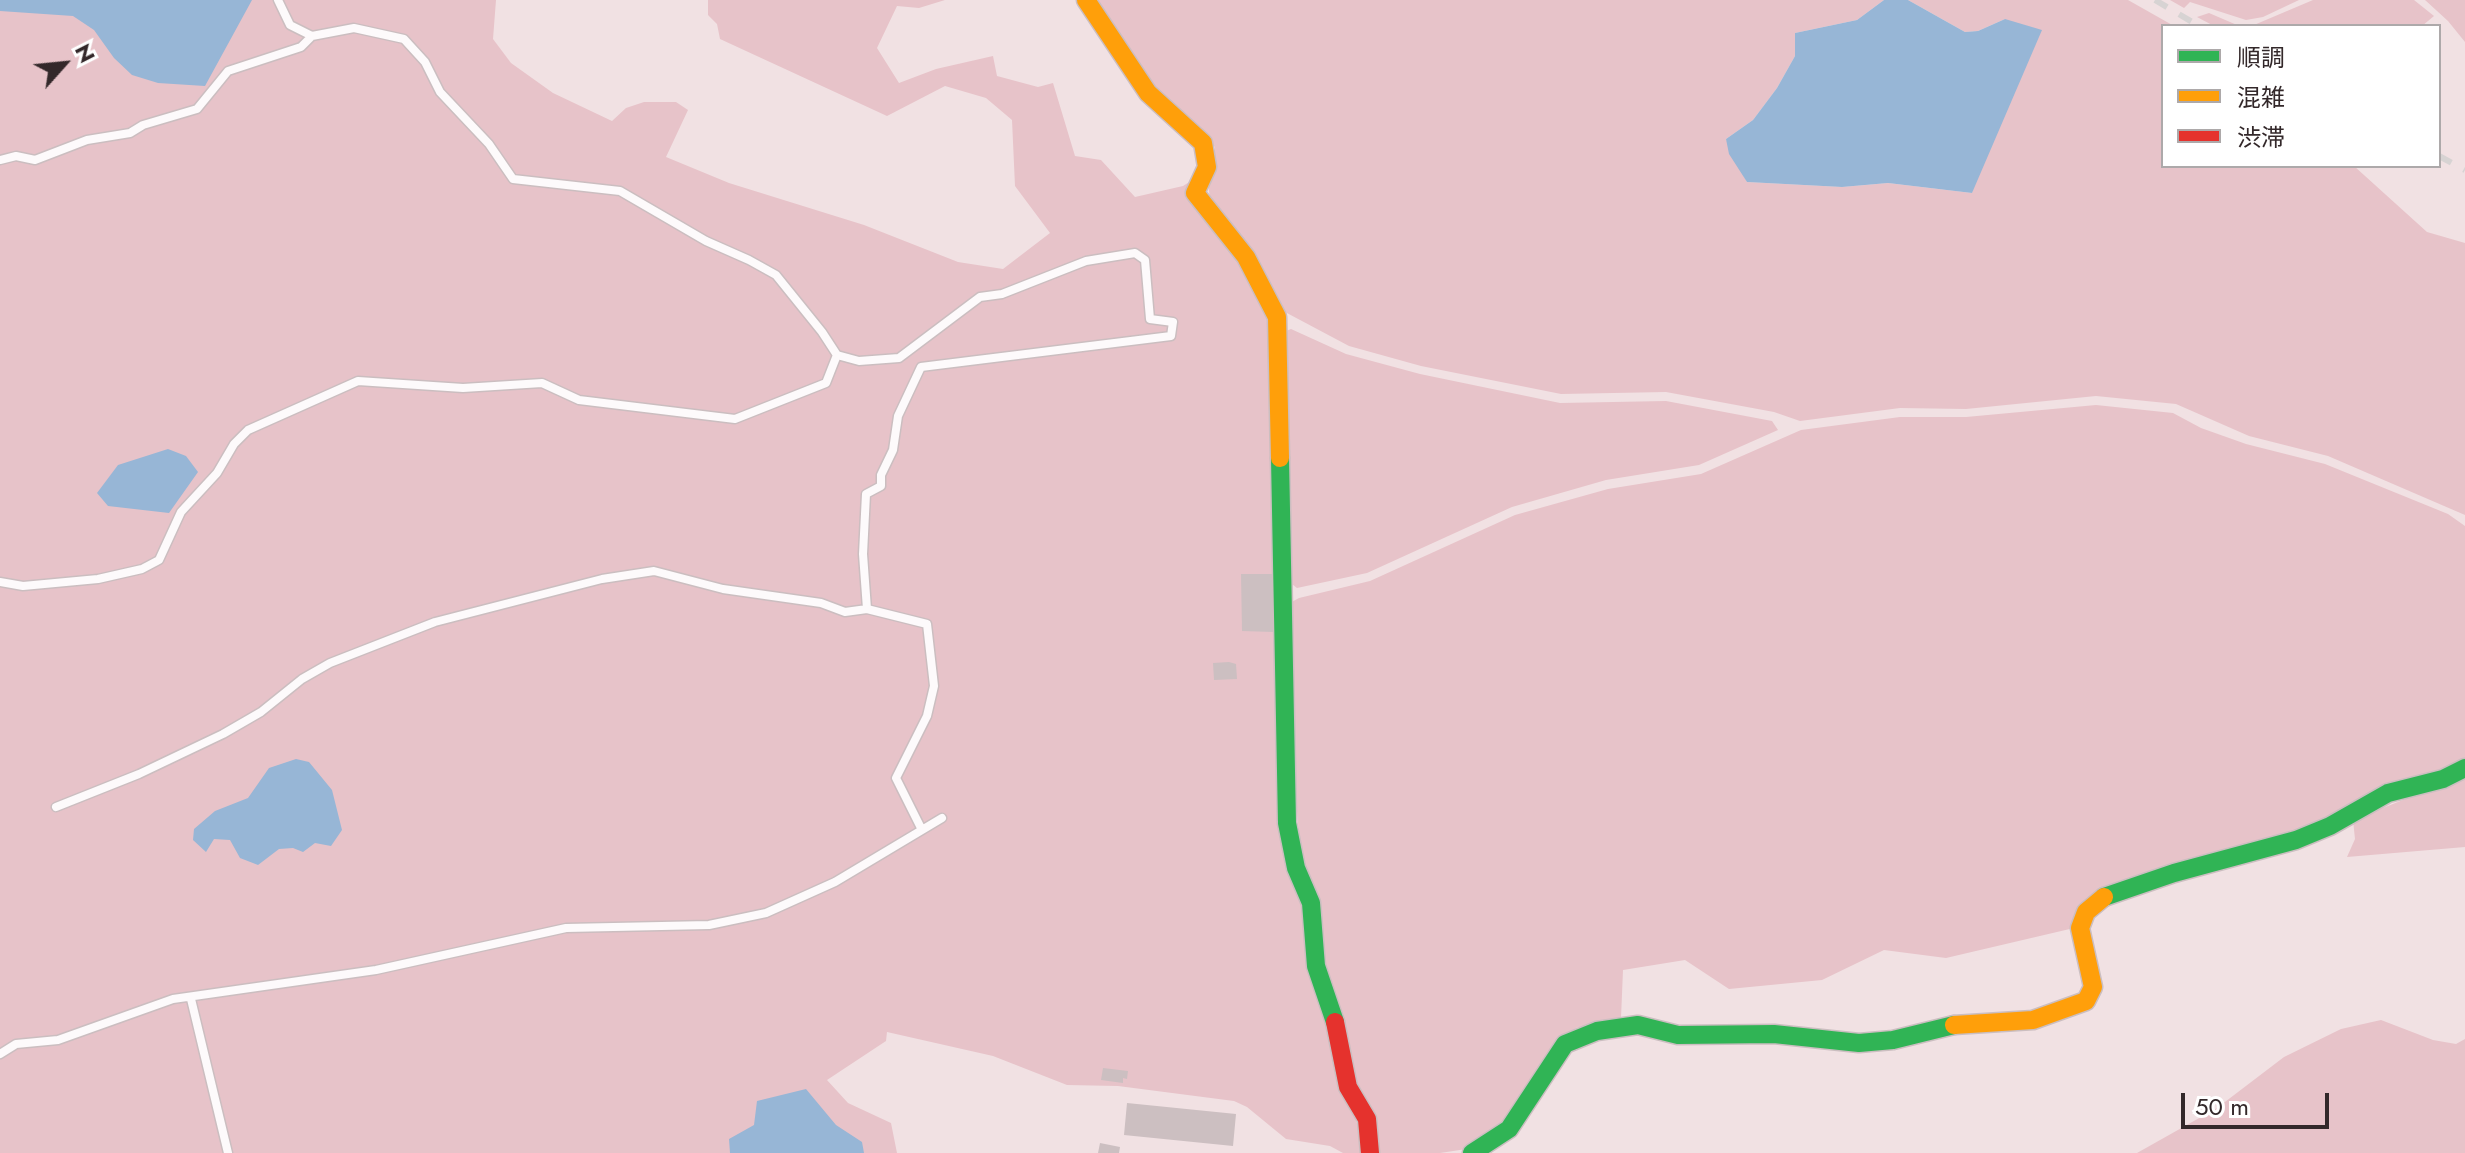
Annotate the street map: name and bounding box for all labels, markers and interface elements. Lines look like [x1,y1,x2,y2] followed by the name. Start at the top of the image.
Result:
[24,24,104,104] north arrow
[2161,24,2441,168] legend
[67,38,104,68] text: N
[2237,40,2285,75] text: 順調
[2237,80,2285,115] text: 混雑
[2237,120,2285,155] text: 渋滞
[2185,1077,2333,1127] scale bar
[2195,1089,2249,1124] text: 50 m

